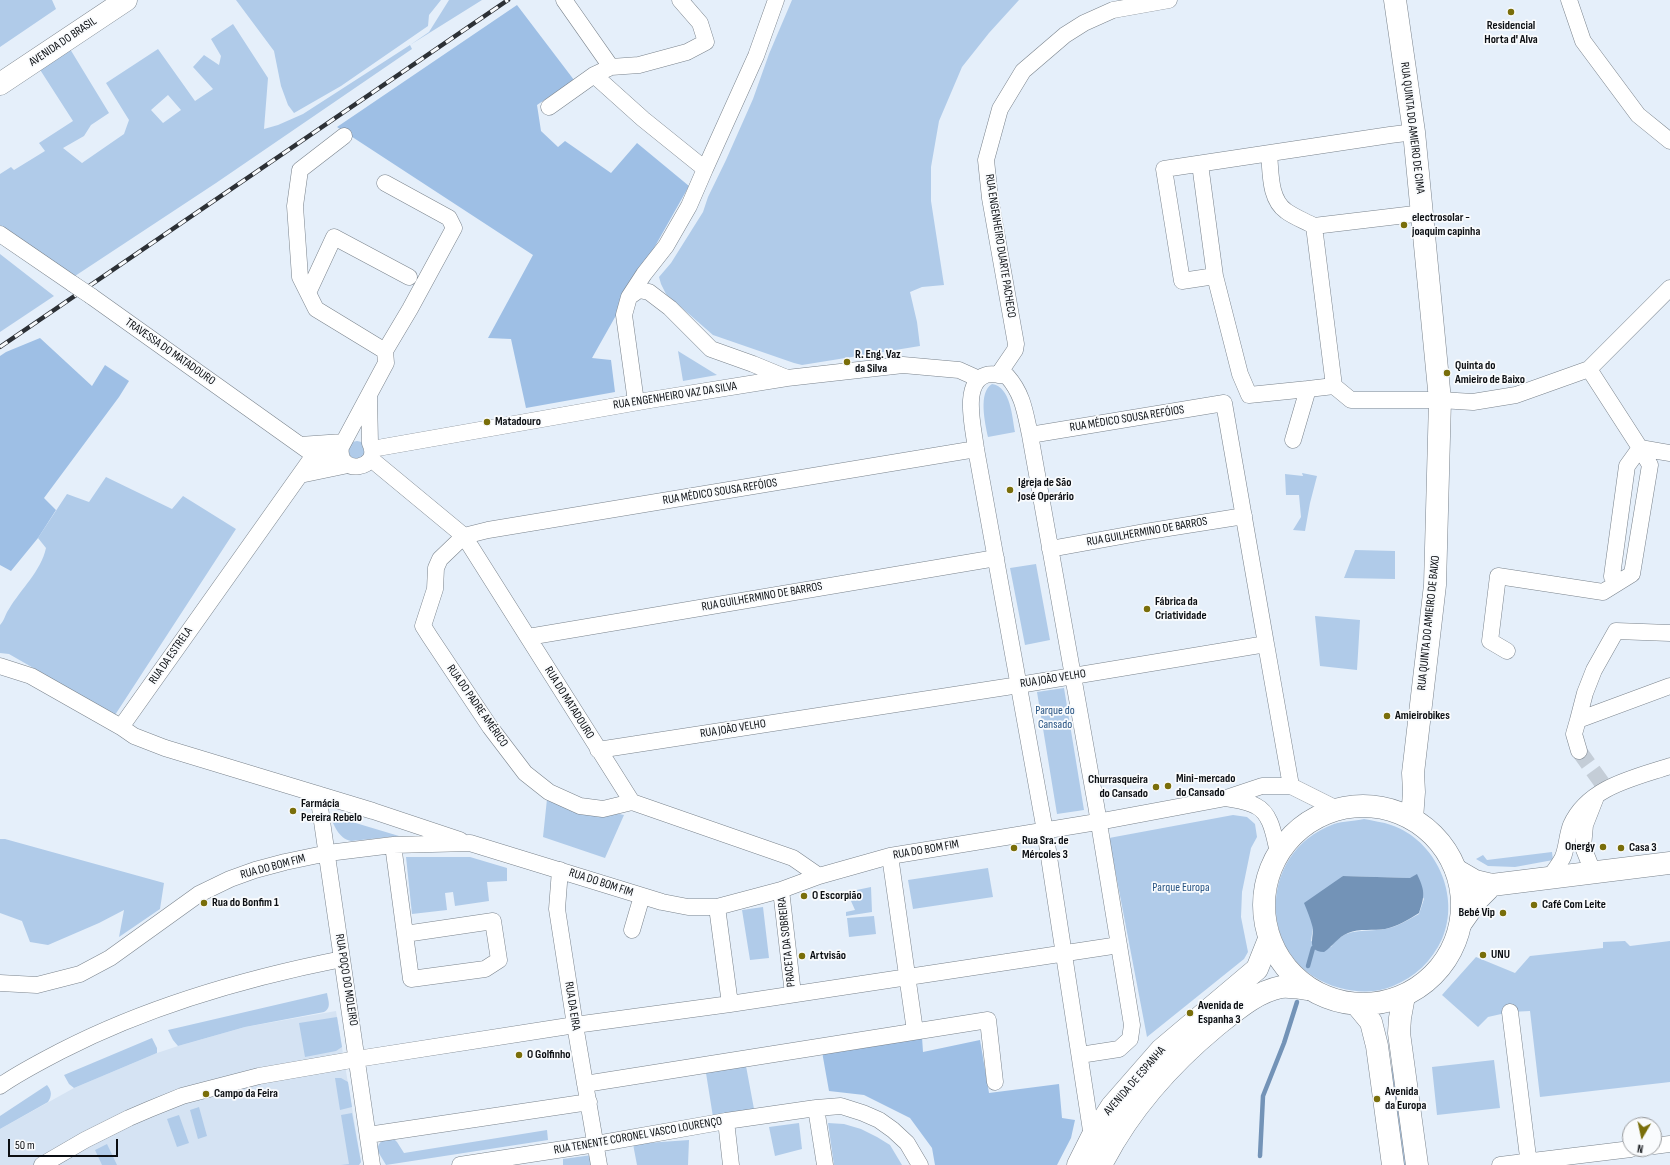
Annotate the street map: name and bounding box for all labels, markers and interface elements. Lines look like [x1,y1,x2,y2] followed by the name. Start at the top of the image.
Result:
[1506,7,1516,17] marker: Residencial Horta d' Alva
[27,14,99,70] street label: AVENIDA DO BRASIL
[1484,19,1538,47] place label: Residencial Horta d' Alva
[1397,61,1427,195] street label: RUA QUINTA DO AMIEIRO DE CIMA
[982,173,1018,319] street label: RUA ENGENHEIRO DUARTE PACHECO
[1412,211,1480,239] place label: electrosolar - joaquim capinha
[1399,220,1409,230] marker: electrosolar - joaquim capinha
[122,315,218,389] street label: TRAVESSA DO MATADOURO
[855,348,901,376] place label: R. Eng. Vaz da Silva
[842,357,852,367] marker: R. Eng. Vaz da Silva
[1455,359,1525,387] place label: Quinta do Amieiro de Baixo
[1442,368,1452,378] marker: Quinta do Amieiro de Baixo
[612,379,738,413] street label: RUA ENGENHEIRO VAZ DA SILVA
[1069,403,1185,435] street label: RUA MÉDICO SOUSA REFÓIOS
[495,415,541,429] place label: Matadouro
[482,417,492,427] marker: Matadouro
[662,476,778,508] street label: RUA MÉDICO SOUSA REFÓIOS
[1018,476,1074,504] place label: Igreja de São José Operário
[1005,485,1015,495] marker: Igreja de São José Operário
[1085,514,1209,550] street label: RUA GUILHERMINO DE BARROS
[1415,555,1443,691] street label: RUA QUINTA DO AMIEIRO DE BAIXO
[700,579,824,615] street label: RUA GUILHERMINO DE BARROS
[1155,595,1207,623] place label: Fábrica da Criatividade
[1142,604,1152,614] marker: Fábrica da Criatividade
[146,625,196,687] street label: RUA DA ESTRELA
[443,662,511,750] street label: RUA DO PADRE AMÉRICO
[541,664,597,742] street label: RUA DO MATADOURO
[1019,667,1087,691] street label: RUA JOÃO VELHO
[1035,704,1075,732] park label: Parque do Cansado
[1395,709,1450,723] place label: Amieirobikes
[1382,711,1392,721] marker: Amieirobikes
[699,717,767,741] street label: RUA JOÃO VELHO
[1176,772,1235,800] place label: Mini-mercado do Cansado
[1088,773,1148,801] place label: Churrasqueira do Cansado
[1163,781,1173,791] marker: Mini-mercado do Cansado
[1151,782,1161,792] marker: Churrasqueira do Cansado
[301,797,362,825] place label: Farmácia Pereira Rebelo
[288,806,298,816] marker: Farmácia Pereira Rebelo
[1022,834,1069,862] place label: Rua Sra. de Mércoles 3
[892,837,960,863] street label: RUA DO BOM FIM
[1565,840,1595,854] place label: Onergy
[1629,841,1657,855] place label: Casa 3
[1598,842,1608,852] marker: Onergy
[1009,843,1019,853] marker: Rua Sra. de Mércoles 3
[1616,843,1626,853] marker: Casa 3
[239,851,307,883] street label: RUA DO BOM FIM
[567,866,635,900] street label: RUA DO BOM FIM
[1152,881,1210,895] park label: Parque Europa
[812,889,862,903] place label: O Escorpião
[799,891,809,901] marker: O Escorpião
[212,896,279,910] place label: Rua do Bonfim 1
[775,896,799,988] street label: PRACETA DA SOBREIRA
[199,898,209,908] marker: Rua do Bonfim 1
[1542,898,1606,912] place label: Café Com Leite
[1529,900,1539,910] marker: Café Com Leite
[1458,906,1495,920] place label: Bebé Vip
[1498,908,1508,918] marker: Bebé Vip
[332,933,360,1027] street label: RUA POÇO DO MOLEIRO
[1491,948,1510,962] place label: UNU
[810,949,846,963] place label: Artvisão
[1478,950,1488,960] marker: UNU
[797,951,807,961] marker: Artvisão
[561,981,583,1031] street label: RUA DA EIRA
[1198,999,1244,1027] place label: Avenida de Espanha 3
[1185,1008,1195,1018] marker: Avenida de Espanha 3
[1101,1044,1169,1118] street label: AVENIDA DE ESPANHA
[527,1048,571,1062] place label: O Golfinho
[514,1050,524,1060] marker: O Golfinho
[1385,1085,1426,1113] place label: Avenida da Europa
[214,1087,278,1101] place label: Campo da Feira
[201,1089,211,1099] marker: Campo da Feira
[1372,1094,1382,1104] marker: Avenida da Europa
[553,1114,723,1158] street label: RUA TENENTE CORONEL VASCO LOURENÇO
[1622,1117,1662,1157] north arrow
[10,1131,120,1157] scale bar
[15,1138,35,1153] text: 50 m
[1636,1141,1644,1155] text: N

